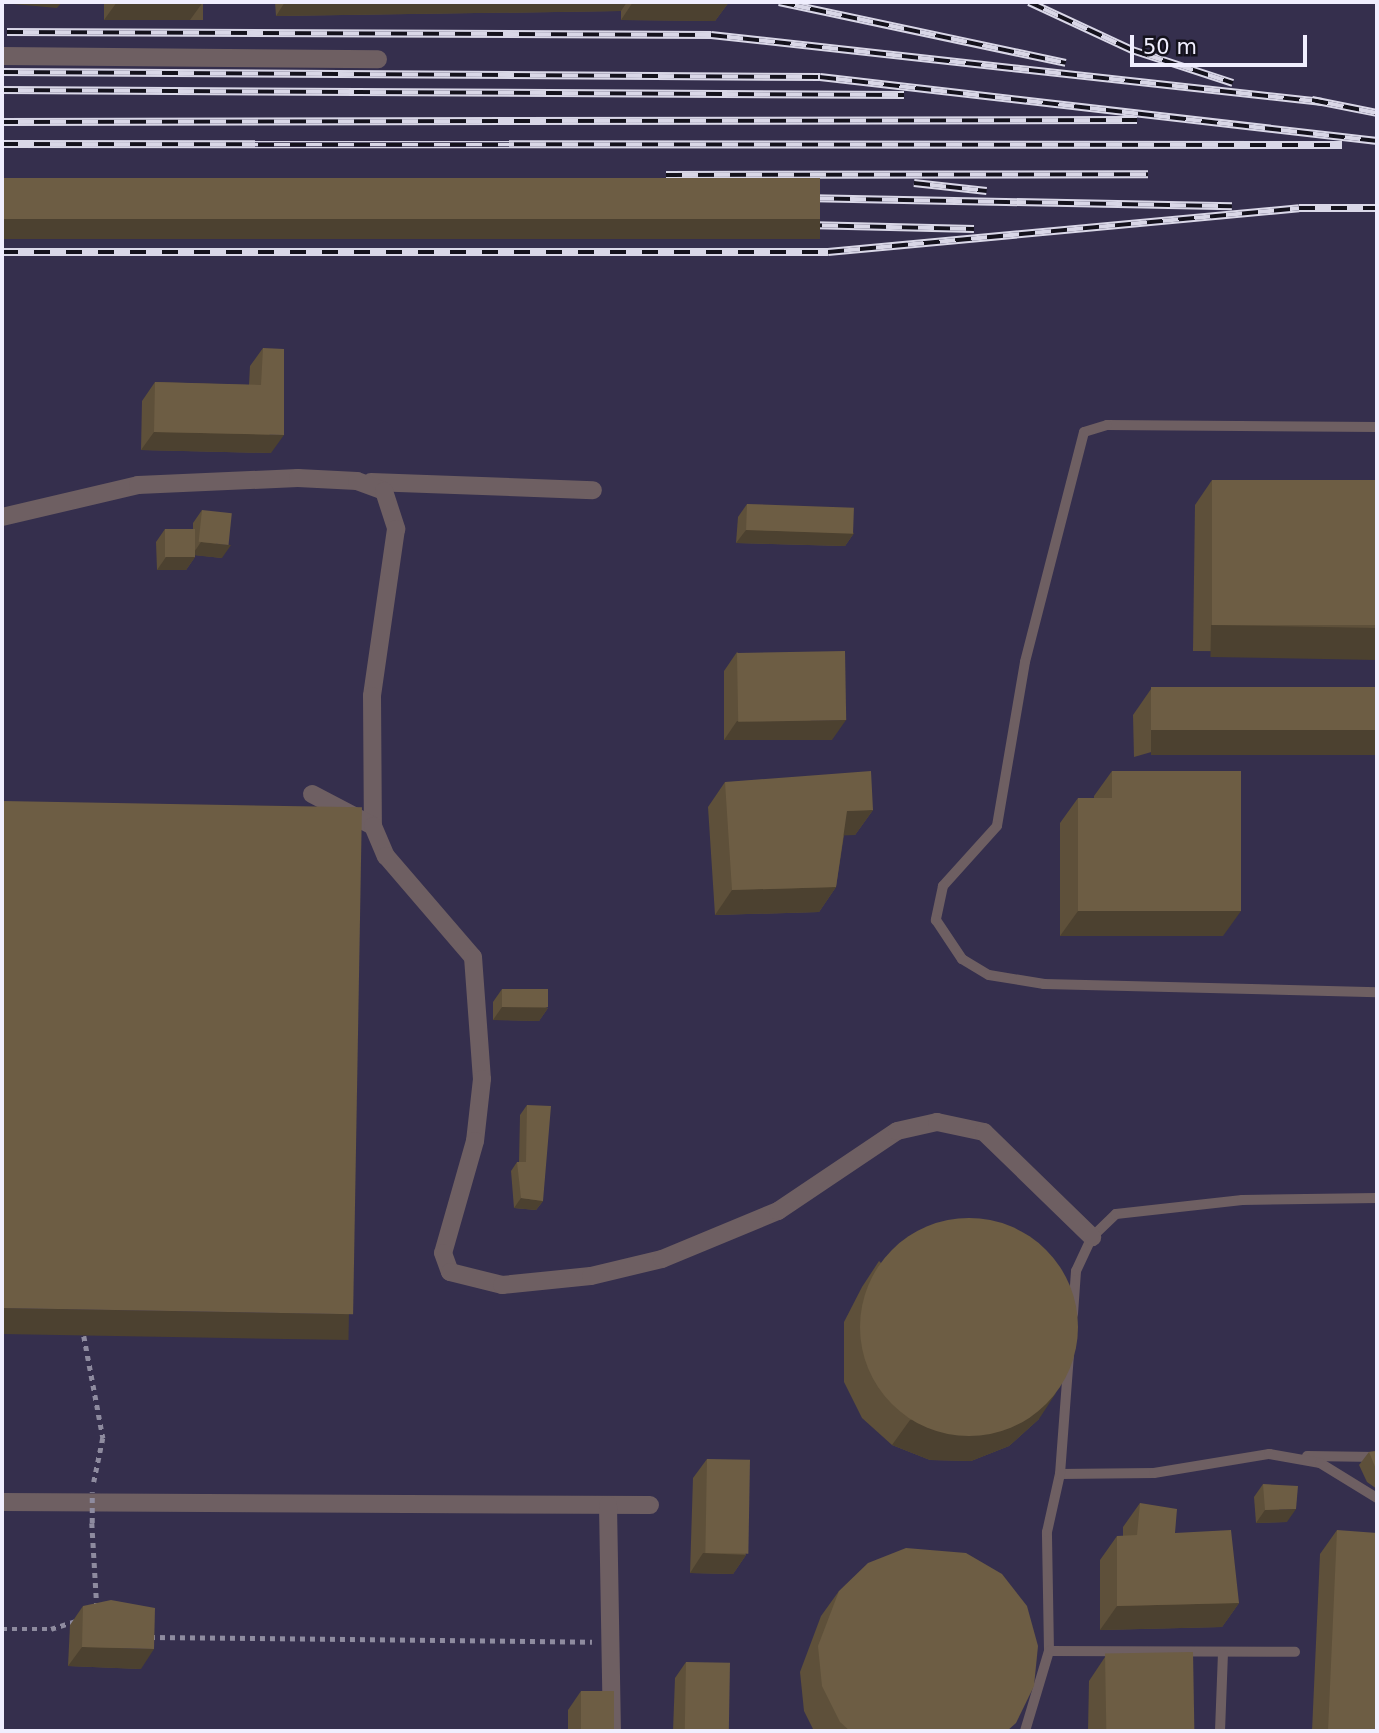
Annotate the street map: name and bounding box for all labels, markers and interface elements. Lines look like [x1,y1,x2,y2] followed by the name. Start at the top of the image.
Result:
[1134,21,1311,65] scale bar
[1143,35,1197,59] text: 50 m

